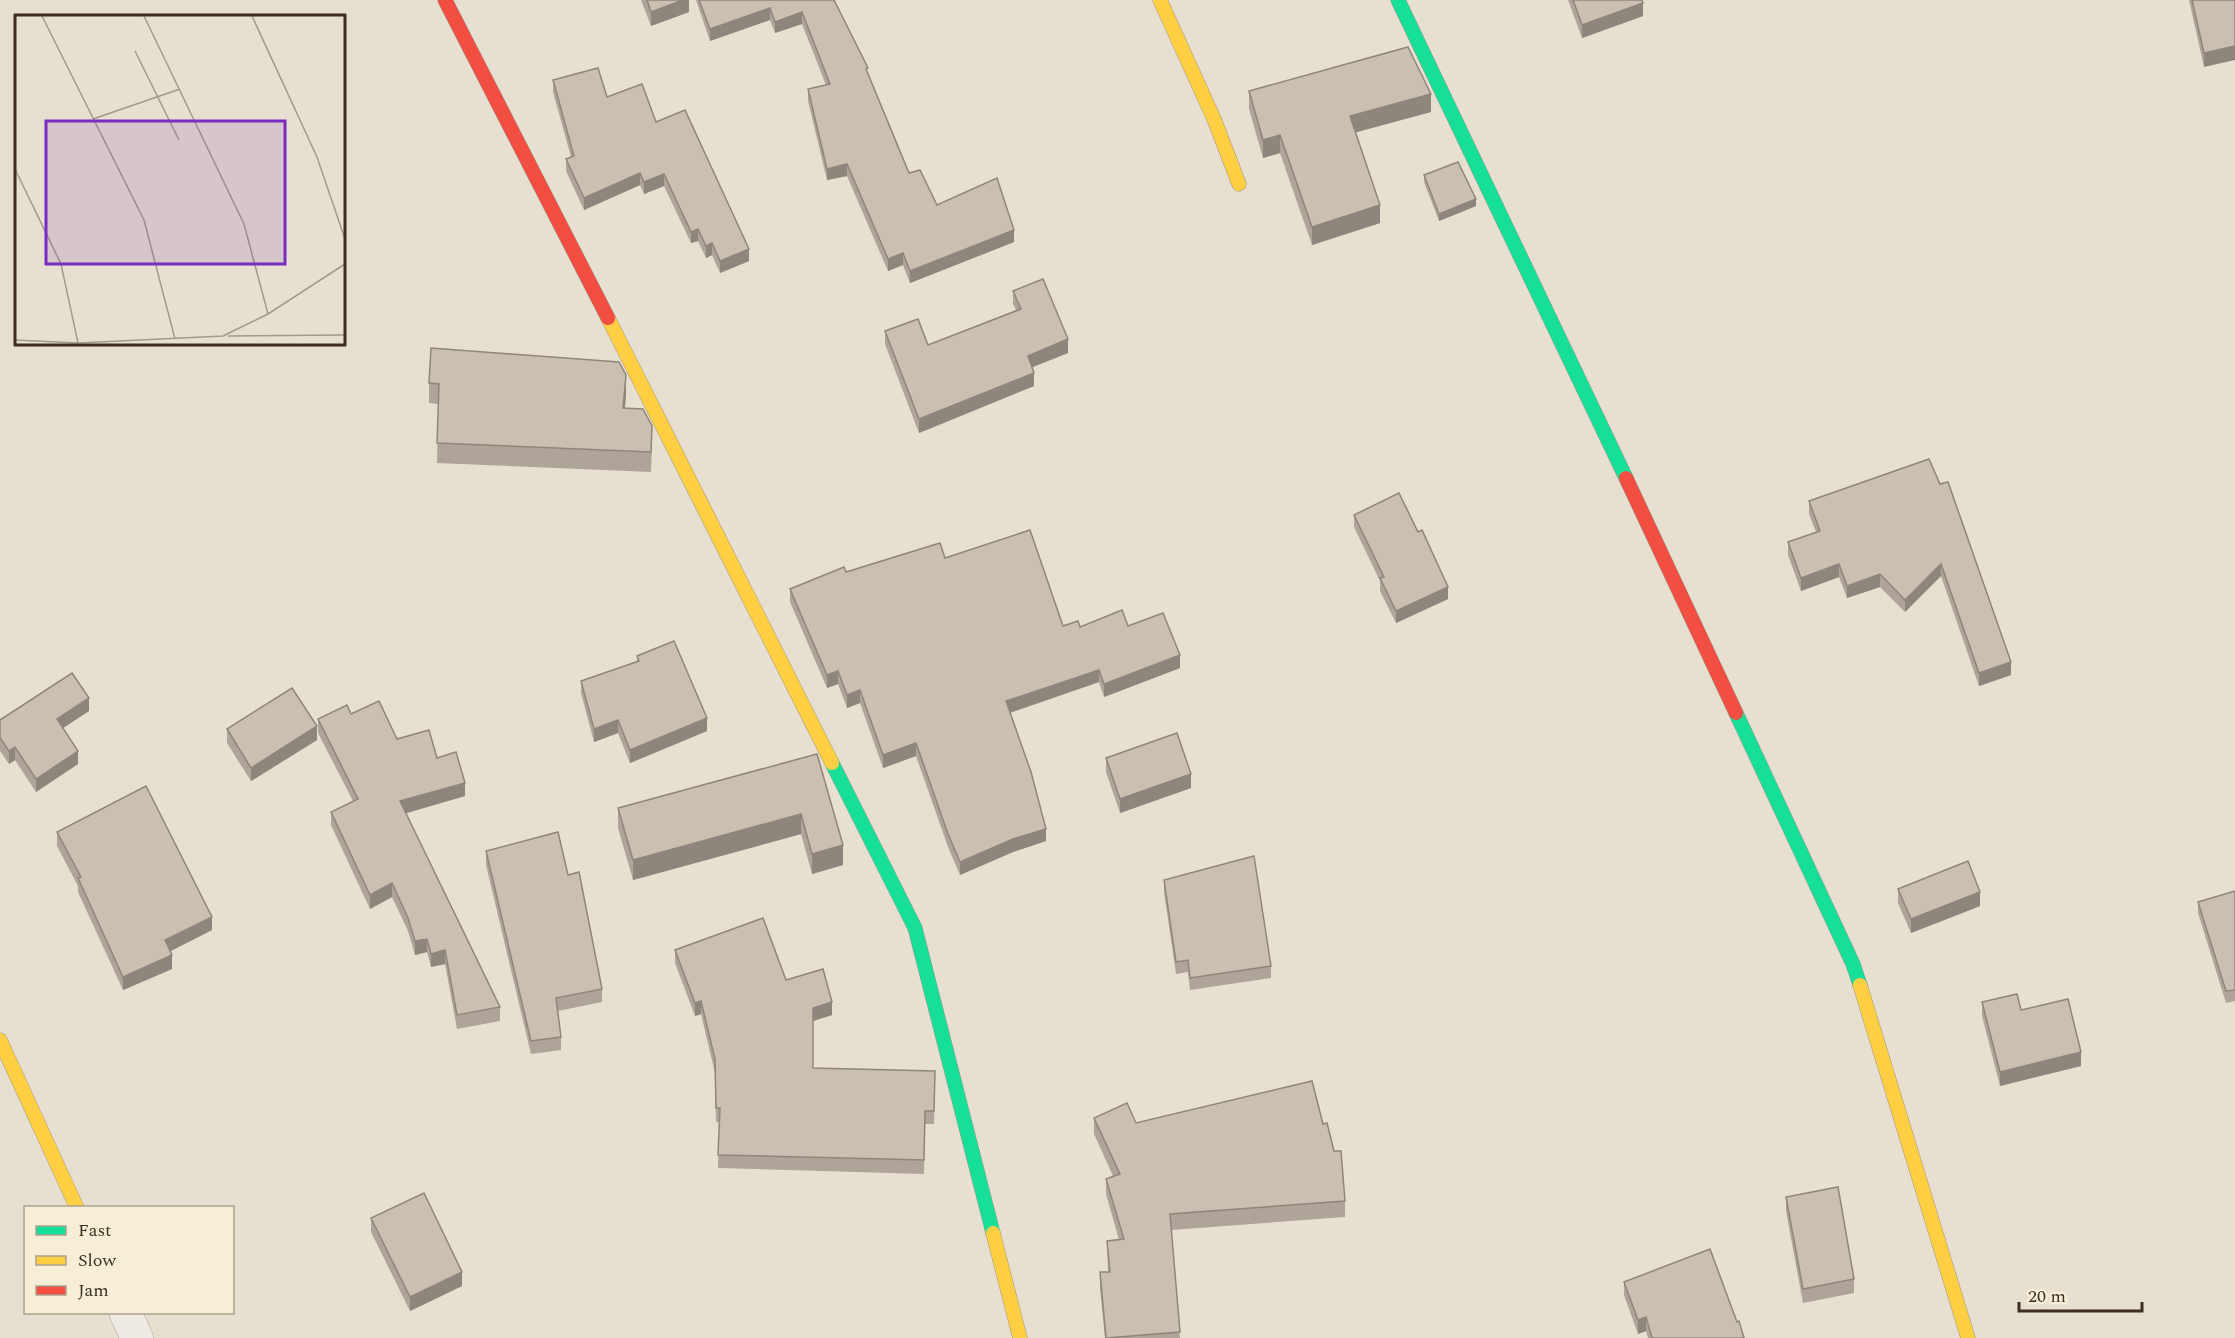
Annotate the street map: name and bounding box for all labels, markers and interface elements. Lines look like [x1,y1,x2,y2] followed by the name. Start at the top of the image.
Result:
[15,15,345,345] inset map
[24,1206,234,1314] legend
[78,1217,111,1244] text: Fast
[78,1247,117,1274] text: Slow
[2019,1275,2142,1313] scale bar
[78,1277,109,1304] text: Jam
[2028,1283,2066,1310] text: 20 m

